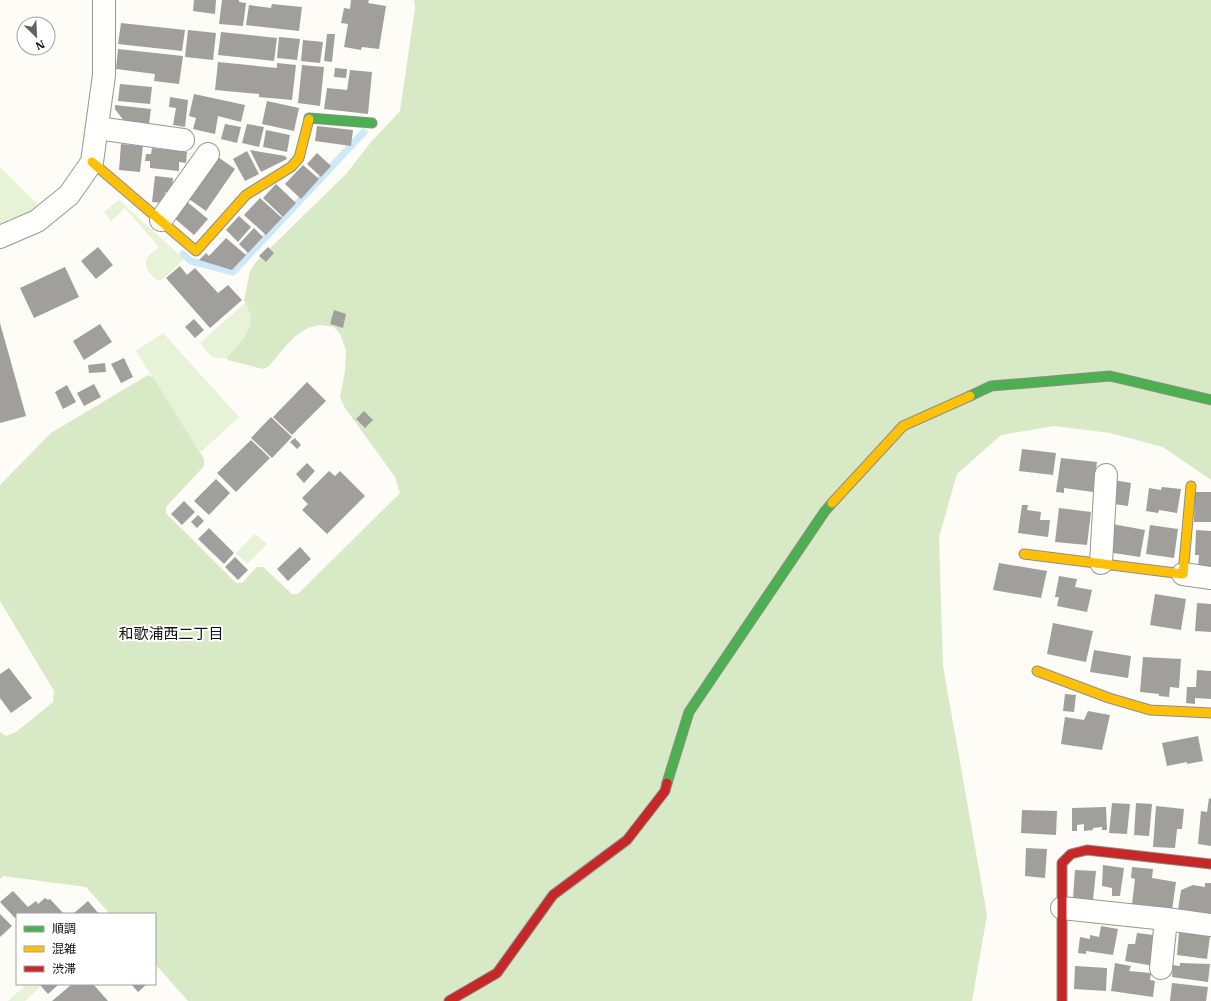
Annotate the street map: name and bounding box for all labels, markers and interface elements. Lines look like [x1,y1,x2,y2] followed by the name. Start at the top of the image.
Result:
[16,16,56,56] north arrow
[33,37,47,53] text: N
[118,624,224,643] district label: 和歌浦西二丁目
[16,913,156,985] legend
[52,921,76,936] text: 順調
[52,941,76,956] text: 混雑
[52,961,76,976] text: 渋滞

